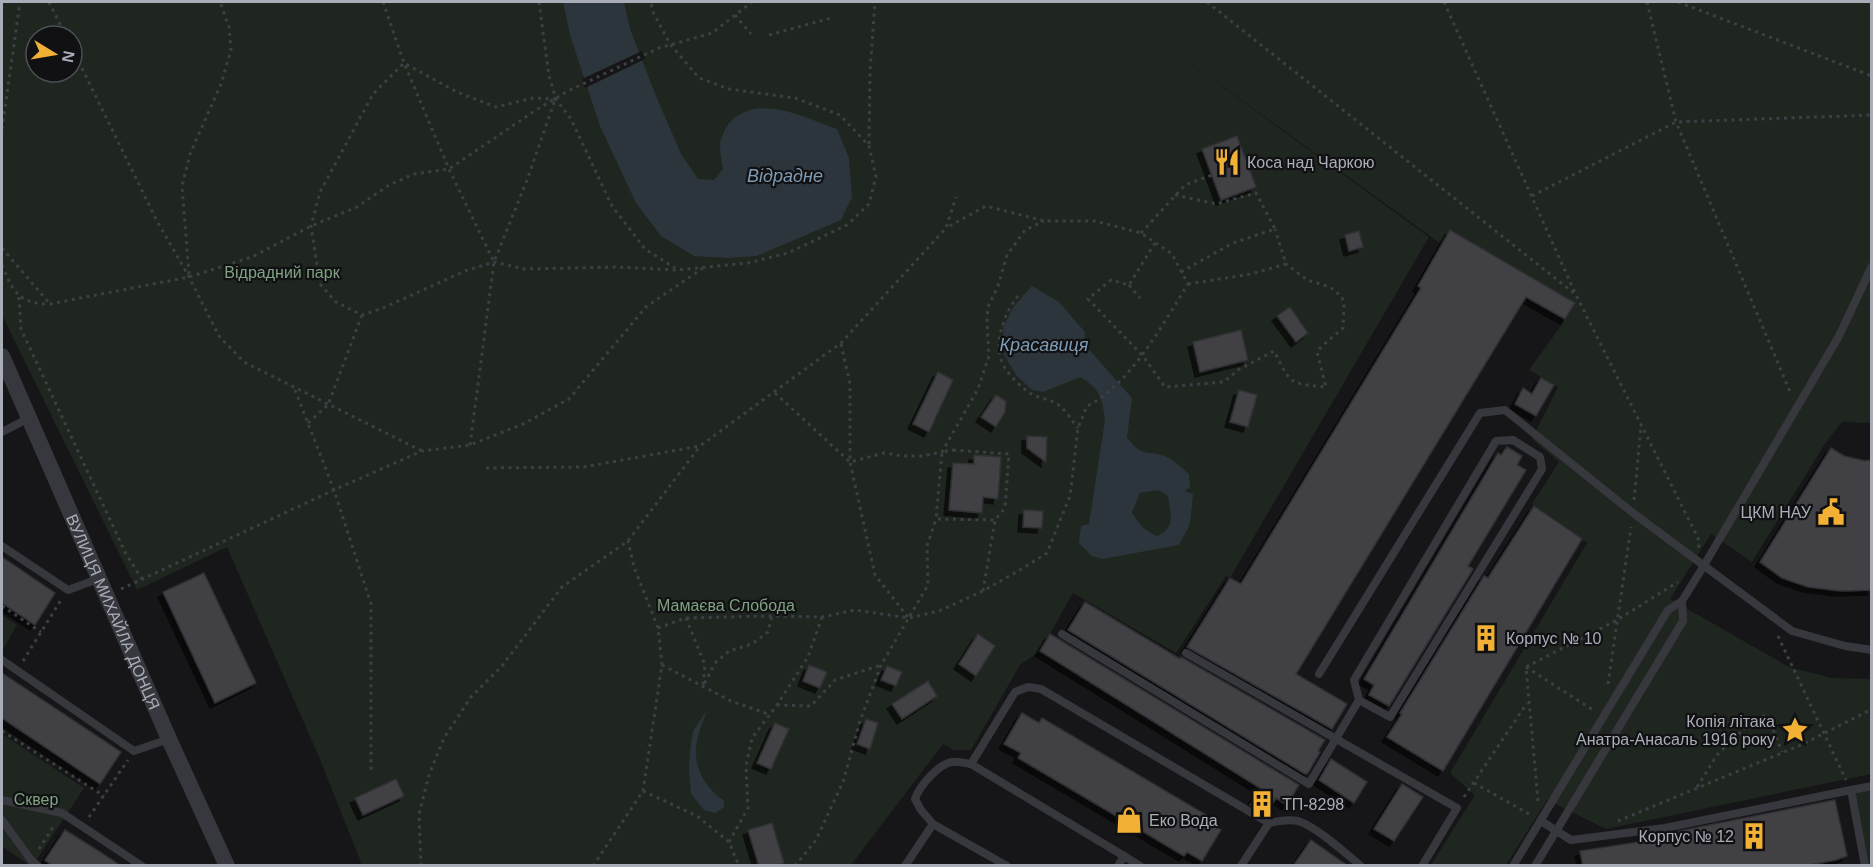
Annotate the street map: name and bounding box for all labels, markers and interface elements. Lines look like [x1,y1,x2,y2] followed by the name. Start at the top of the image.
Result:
[24,24,84,84] north arrow
[59,49,78,64] text: N
[1212,147,1242,177] restaurant icon: Коса над Чаркою
[1247,154,1375,171] place label: Коса над Чаркою
[747,166,823,186] water label: Відрадне
[224,264,341,281] park label: Відрадний парк
[1000,335,1089,355] water label: Красавиця
[1816,497,1846,527] public building icon: ЦКМ НАУ
[1740,504,1812,521] place label: ЦКМ НАУ
[64,512,164,712] street label: ВУЛИЦЯ МИХАЙЛА ДОНЦЯ
[657,597,795,614] park label: Мамаєва Слобода
[1471,623,1501,653] building icon: Корпус № 10
[1506,630,1602,647] place label: Корпус № 10
[1576,713,1775,748] place label: Копія літака Анатра-Анасаль 1916 року
[1780,715,1810,745] place icon: Копія літака Анатра-Анасаль 1916 року
[1247,789,1277,819] building icon: ТП-8298
[14,791,58,808] park label: Сквер
[1282,796,1344,813] place label: ТП-8298
[1114,805,1144,835] shop icon: Еко Вода
[1149,812,1218,829] place label: Еко Вода
[1739,821,1769,851] building icon: Корпус № 12
[1639,828,1734,845] place label: Корпус № 12

